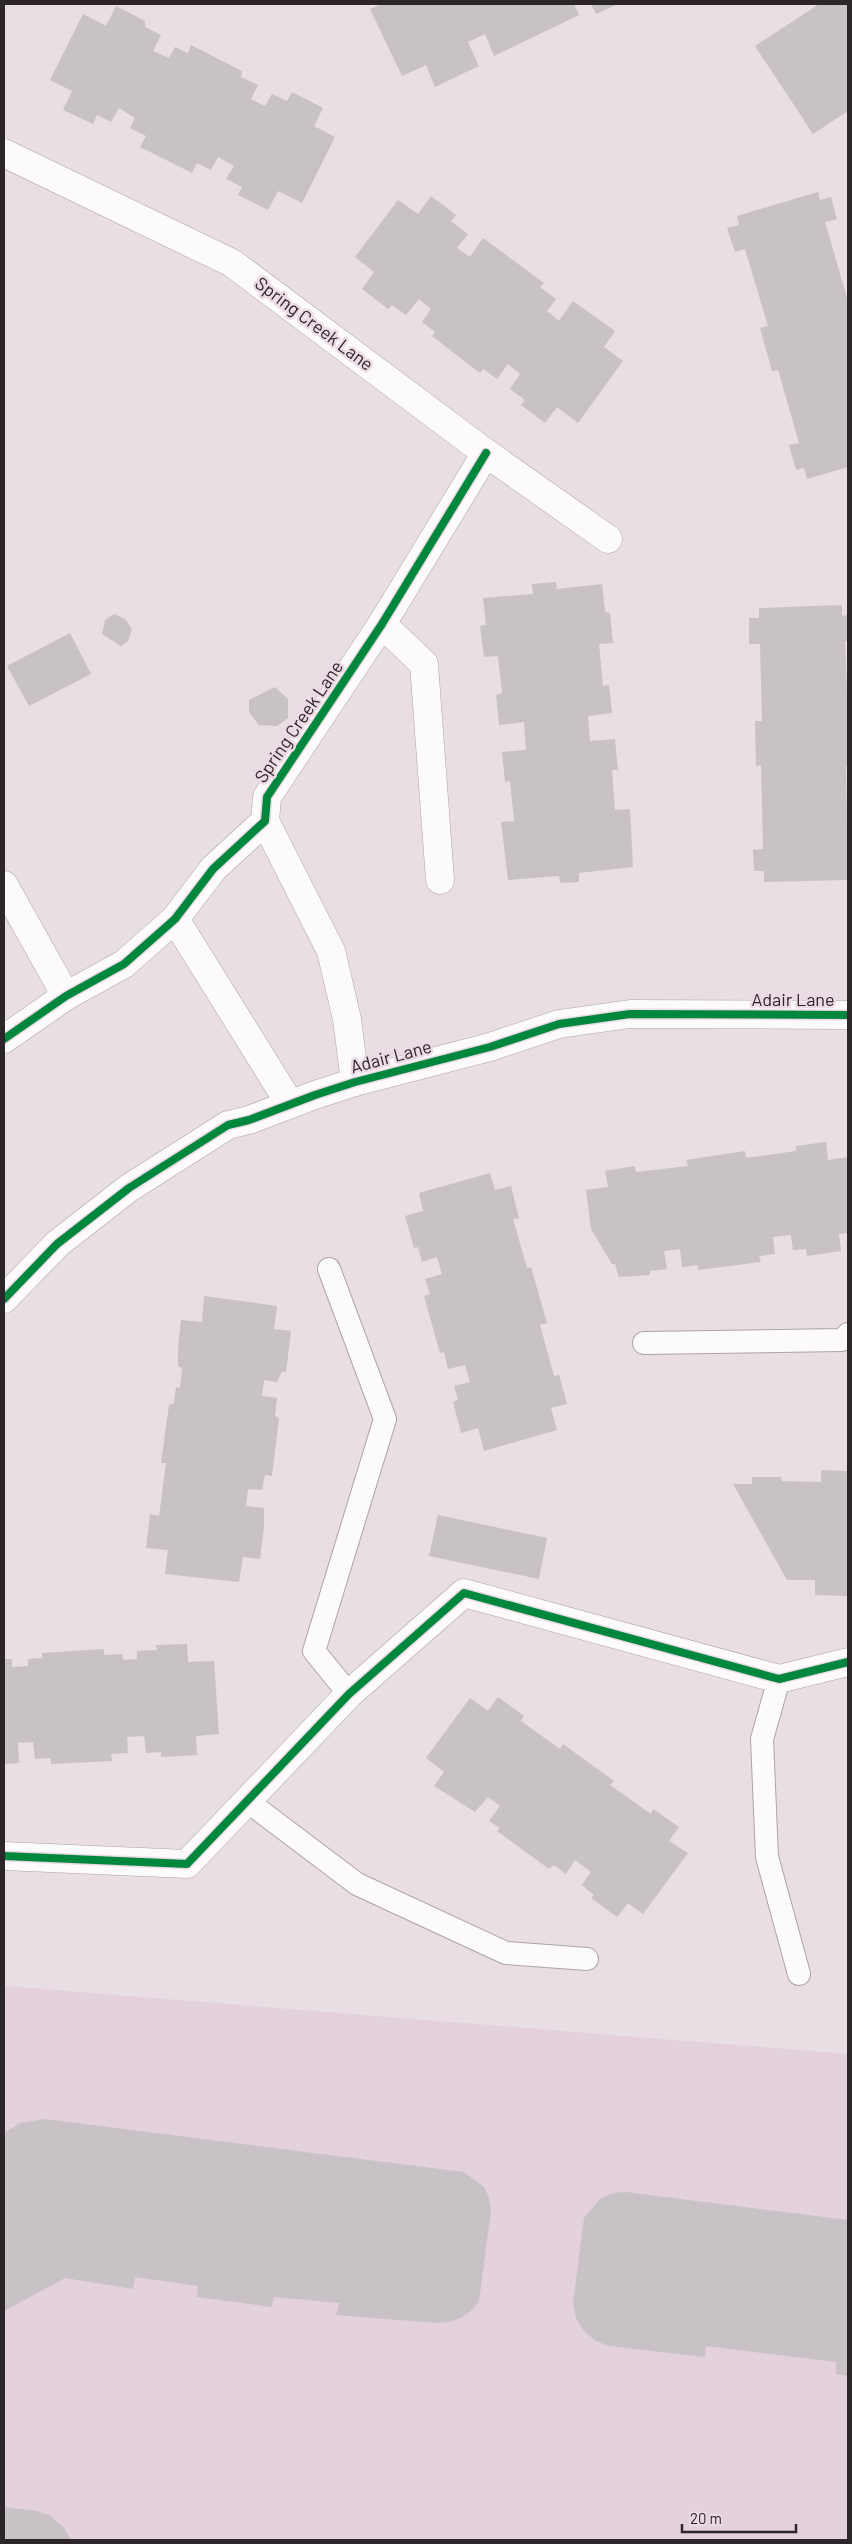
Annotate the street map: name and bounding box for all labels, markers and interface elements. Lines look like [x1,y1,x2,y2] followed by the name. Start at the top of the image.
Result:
[251,272,378,375] street label: Spring Creek Lane
[249,656,347,787] street label: Spring Creek Lane
[751,988,835,1010] street label: Adair Lane
[348,1035,434,1077] street label: Adair Lane
[682,2502,796,2534] scale bar
[690,2509,722,2527] text: 20 m

